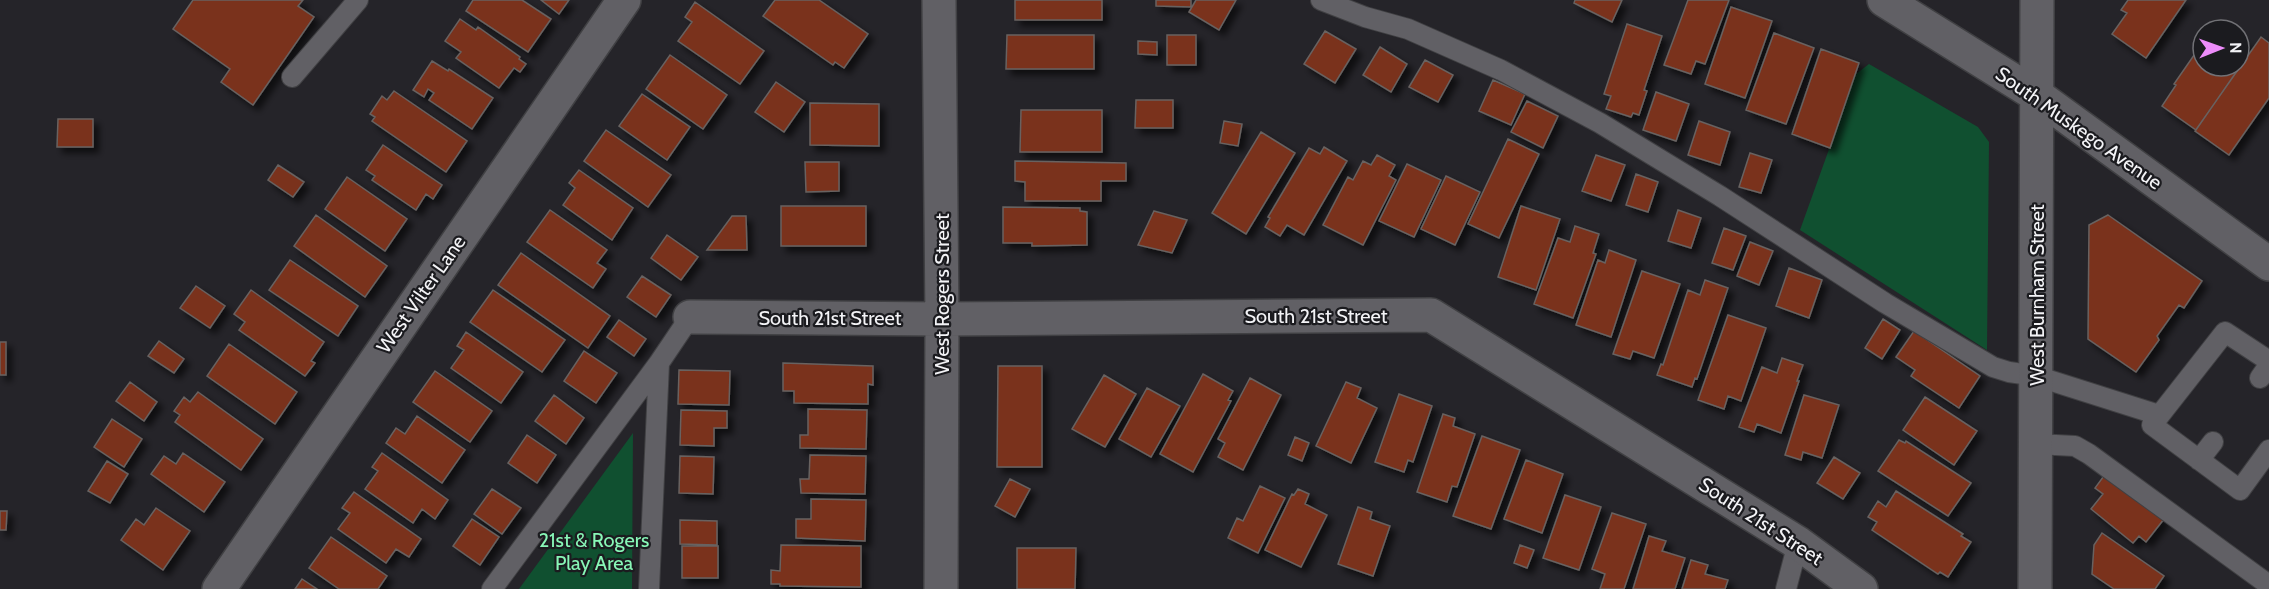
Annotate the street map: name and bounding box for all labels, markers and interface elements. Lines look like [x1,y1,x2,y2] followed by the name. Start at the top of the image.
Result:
[2191,18,2251,78] north arrow
[2226,42,2245,54] text: N
[1991,61,2167,195] street label: South Muskego Avenue
[2025,204,2049,386] street label: West Burnham Street
[930,213,954,375] street label: West Rogers Street
[371,230,471,358] street label: West Vilter Lane
[1244,304,1388,328] street label: South 21st Street
[758,306,902,330] street label: South 21st Street
[1694,472,1828,570] street label: South 21st Street
[539,528,649,575] park label: 21st & Rogers Play Area

